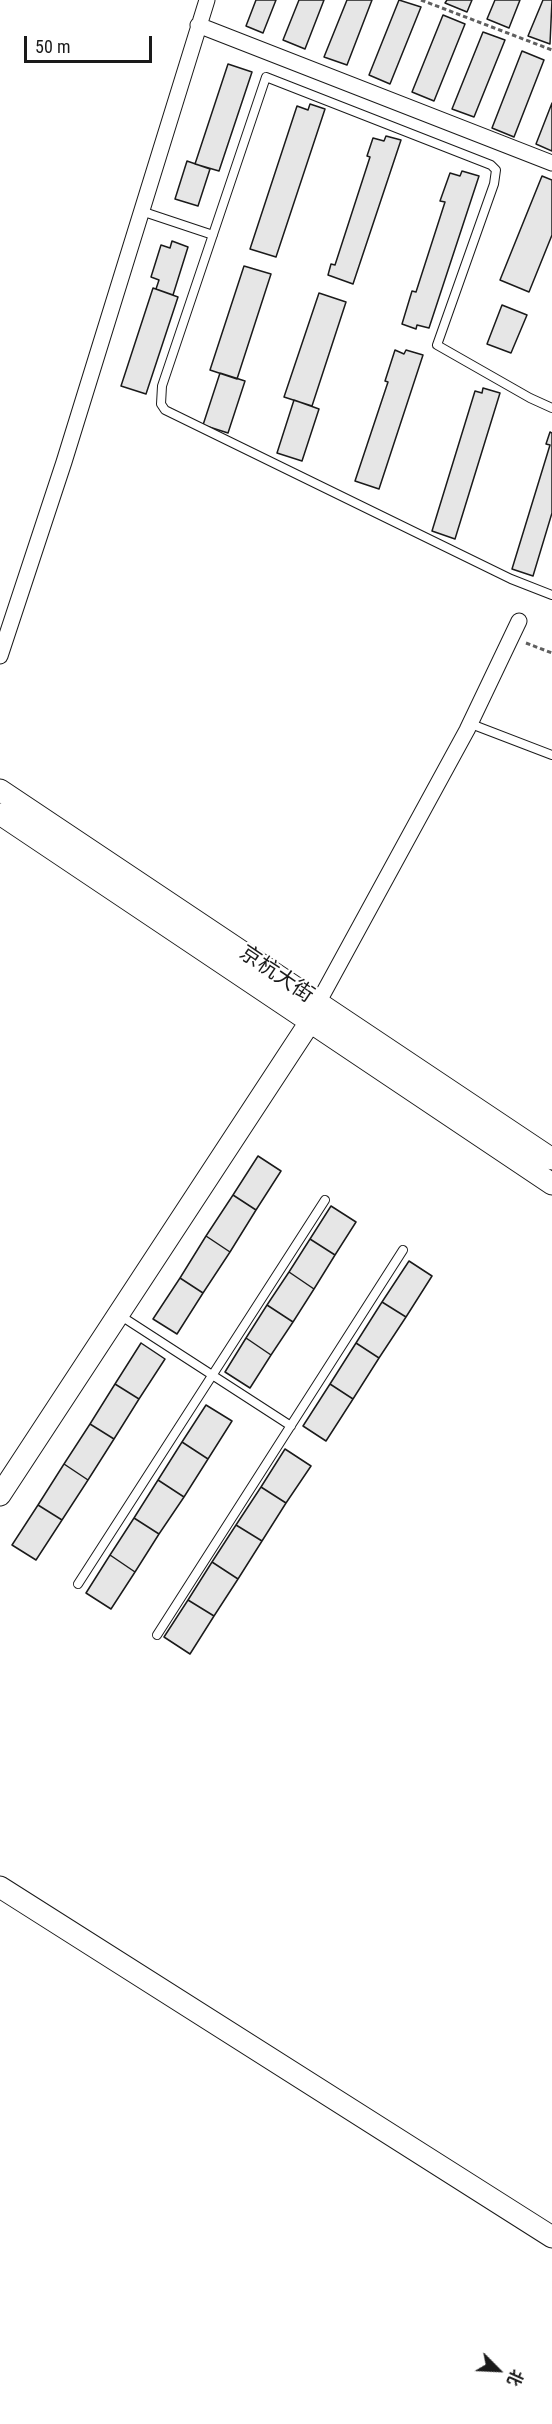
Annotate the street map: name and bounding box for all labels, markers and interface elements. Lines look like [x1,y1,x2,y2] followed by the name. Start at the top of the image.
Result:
[27,24,154,62] scale bar
[35,36,70,57] text: 50 m
[234,941,318,1009] street label: 京杭大街
[468,2340,528,2400] north arrow
[503,2366,527,2389] text: 北

